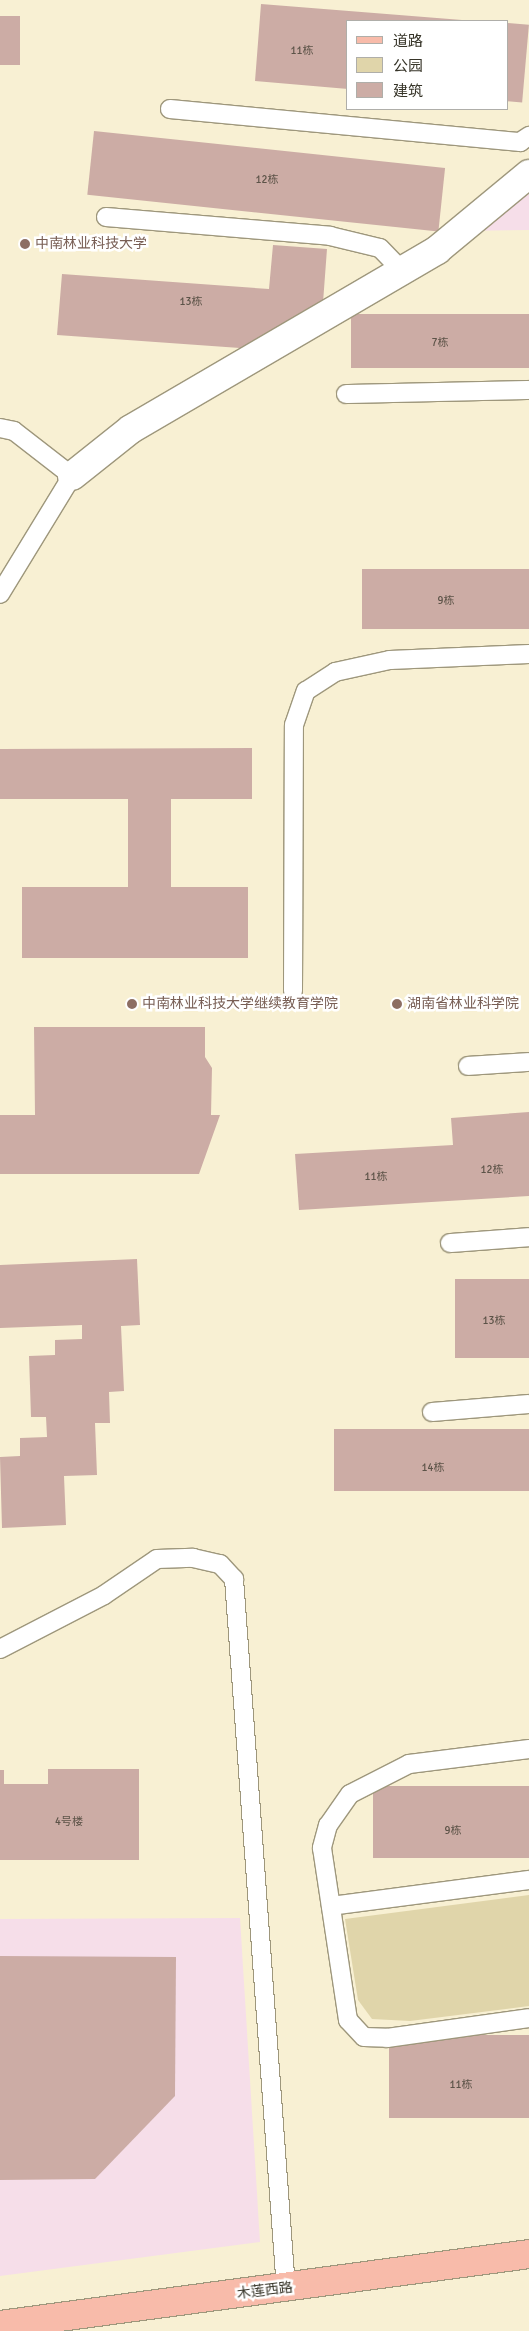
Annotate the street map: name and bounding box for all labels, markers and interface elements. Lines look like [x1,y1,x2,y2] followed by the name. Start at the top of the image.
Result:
[346,20,509,110] legend
[393,32,423,50] text: 道路
[291,44,313,58] house number: 11栋
[393,57,423,75] text: 公园
[393,82,423,100] text: 建筑
[256,173,278,187] house number: 12栋
[35,236,147,252] place label: 中南林业科技大学
[19,238,31,250] marker: 中南林业科技大学
[180,295,202,309] house number: 13栋
[432,336,448,350] house number: 7栋
[438,594,454,608] house number: 9栋
[142,996,338,1012] place label: 中南林业科技大学继续教育学院
[407,996,519,1012] place label: 湖南省林业科学院
[126,998,138,1010] marker: 中南林业科技大学继续教育学院
[391,998,403,1010] marker: 湖南省林业科学院
[481,1163,503,1177] house number: 12栋
[365,1170,387,1184] house number: 11栋
[483,1314,505,1328] house number: 13栋
[422,1461,444,1475] house number: 14栋
[55,1815,83,1829] house number: 4号楼
[445,1824,461,1838] house number: 9栋
[450,2078,472,2092] house number: 11栋
[236,2279,294,2303] street label: 木莲西路

